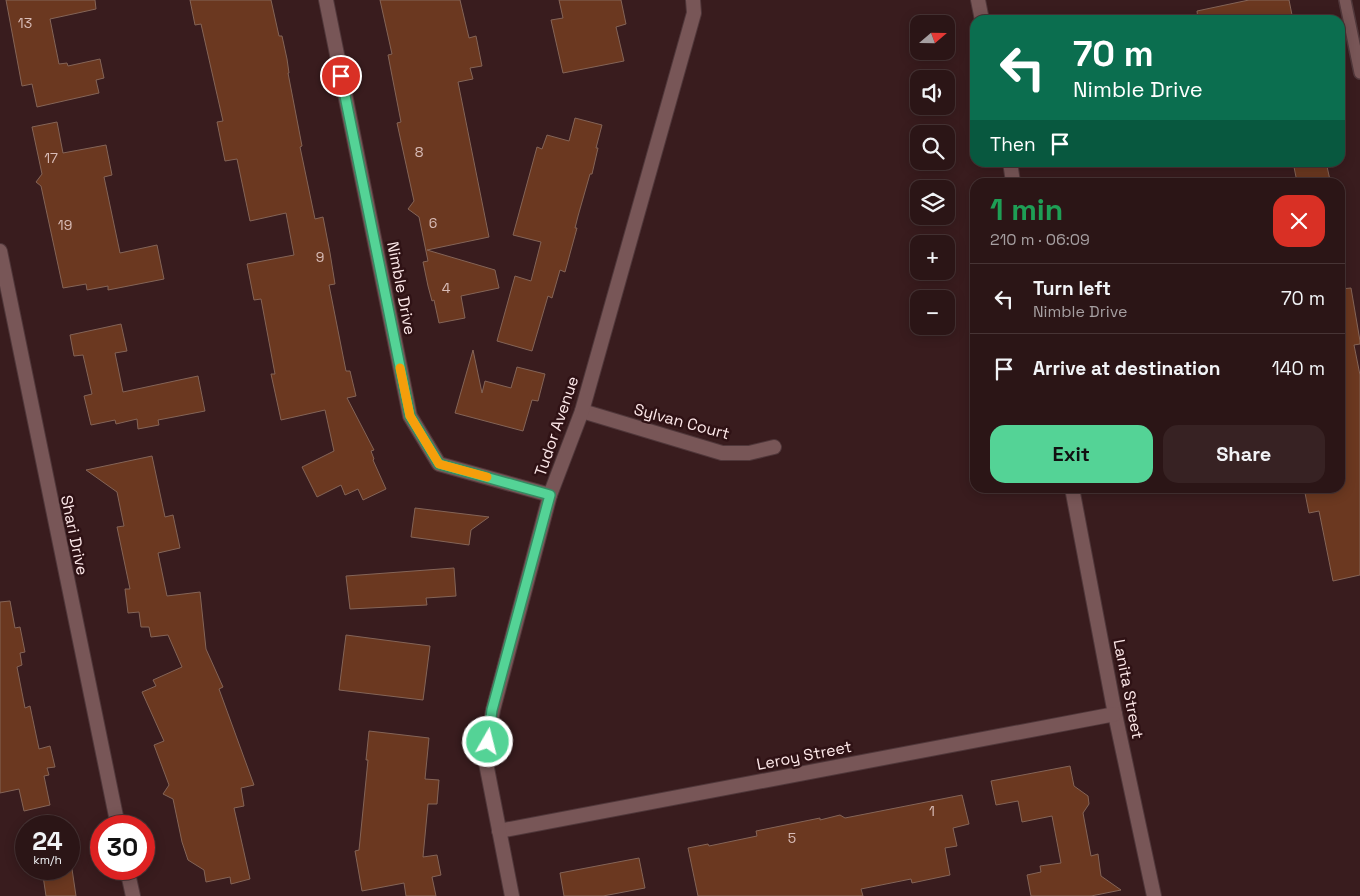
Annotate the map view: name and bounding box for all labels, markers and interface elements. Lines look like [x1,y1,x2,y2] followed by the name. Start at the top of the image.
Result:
[18,14,32,32] house number: 13
[910,15,955,60] north arrow
[910,15,955,335] map controls
[1073,32,1154,76] text: 70 m
[990,35,1055,100] icon: left
[320,55,362,97] pin
[327,62,355,90] icon: arrive
[910,70,955,115] button: sound
[1073,75,1203,103] text: Nimble Drive
[910,125,955,170] button: search
[1046,130,1074,158] icon: arrive
[990,132,1036,157] text: Then
[415,143,424,161] house number: 8
[44,149,58,167] house number: 17
[910,180,955,225] button: layers
[990,190,1063,229] text: 1 min
[1273,195,1325,247] button: close
[429,214,437,232] house number: 6
[58,216,72,234] house number: 19
[990,229,1090,250] text: 210 m · 06:09
[910,235,955,280] button: +
[382,240,421,336] street label: Nimble Drive
[316,248,324,266] house number: 9
[1033,276,1111,301] text: Turn left
[442,279,451,297] house number: 4
[990,285,1018,313] icon: left
[1281,286,1325,311] text: 70 m
[910,290,955,335] button: −
[1033,301,1127,322] text: Nimble Drive
[990,355,1018,383] icon: arrive
[1033,356,1221,381] text: Arrive at destination
[1272,356,1325,381] text: 140 m
[530,373,583,479] street label: Tudor Avenue
[632,399,732,444] street label: Sylvan Court
[990,425,1153,483] button: Exit
[1163,425,1325,483] button: Share
[56,493,93,577] street label: Shari Drive
[1109,637,1148,741] street label: Lanita Street
[461,715,513,767] position arrow
[755,736,854,775] street label: Leroy Street
[929,802,935,820] house number: 1
[90,815,155,880] speed limit sign: 30
[32,825,63,857] text: 24
[788,829,796,847] house number: 5
[33,852,62,868] text: km/h

